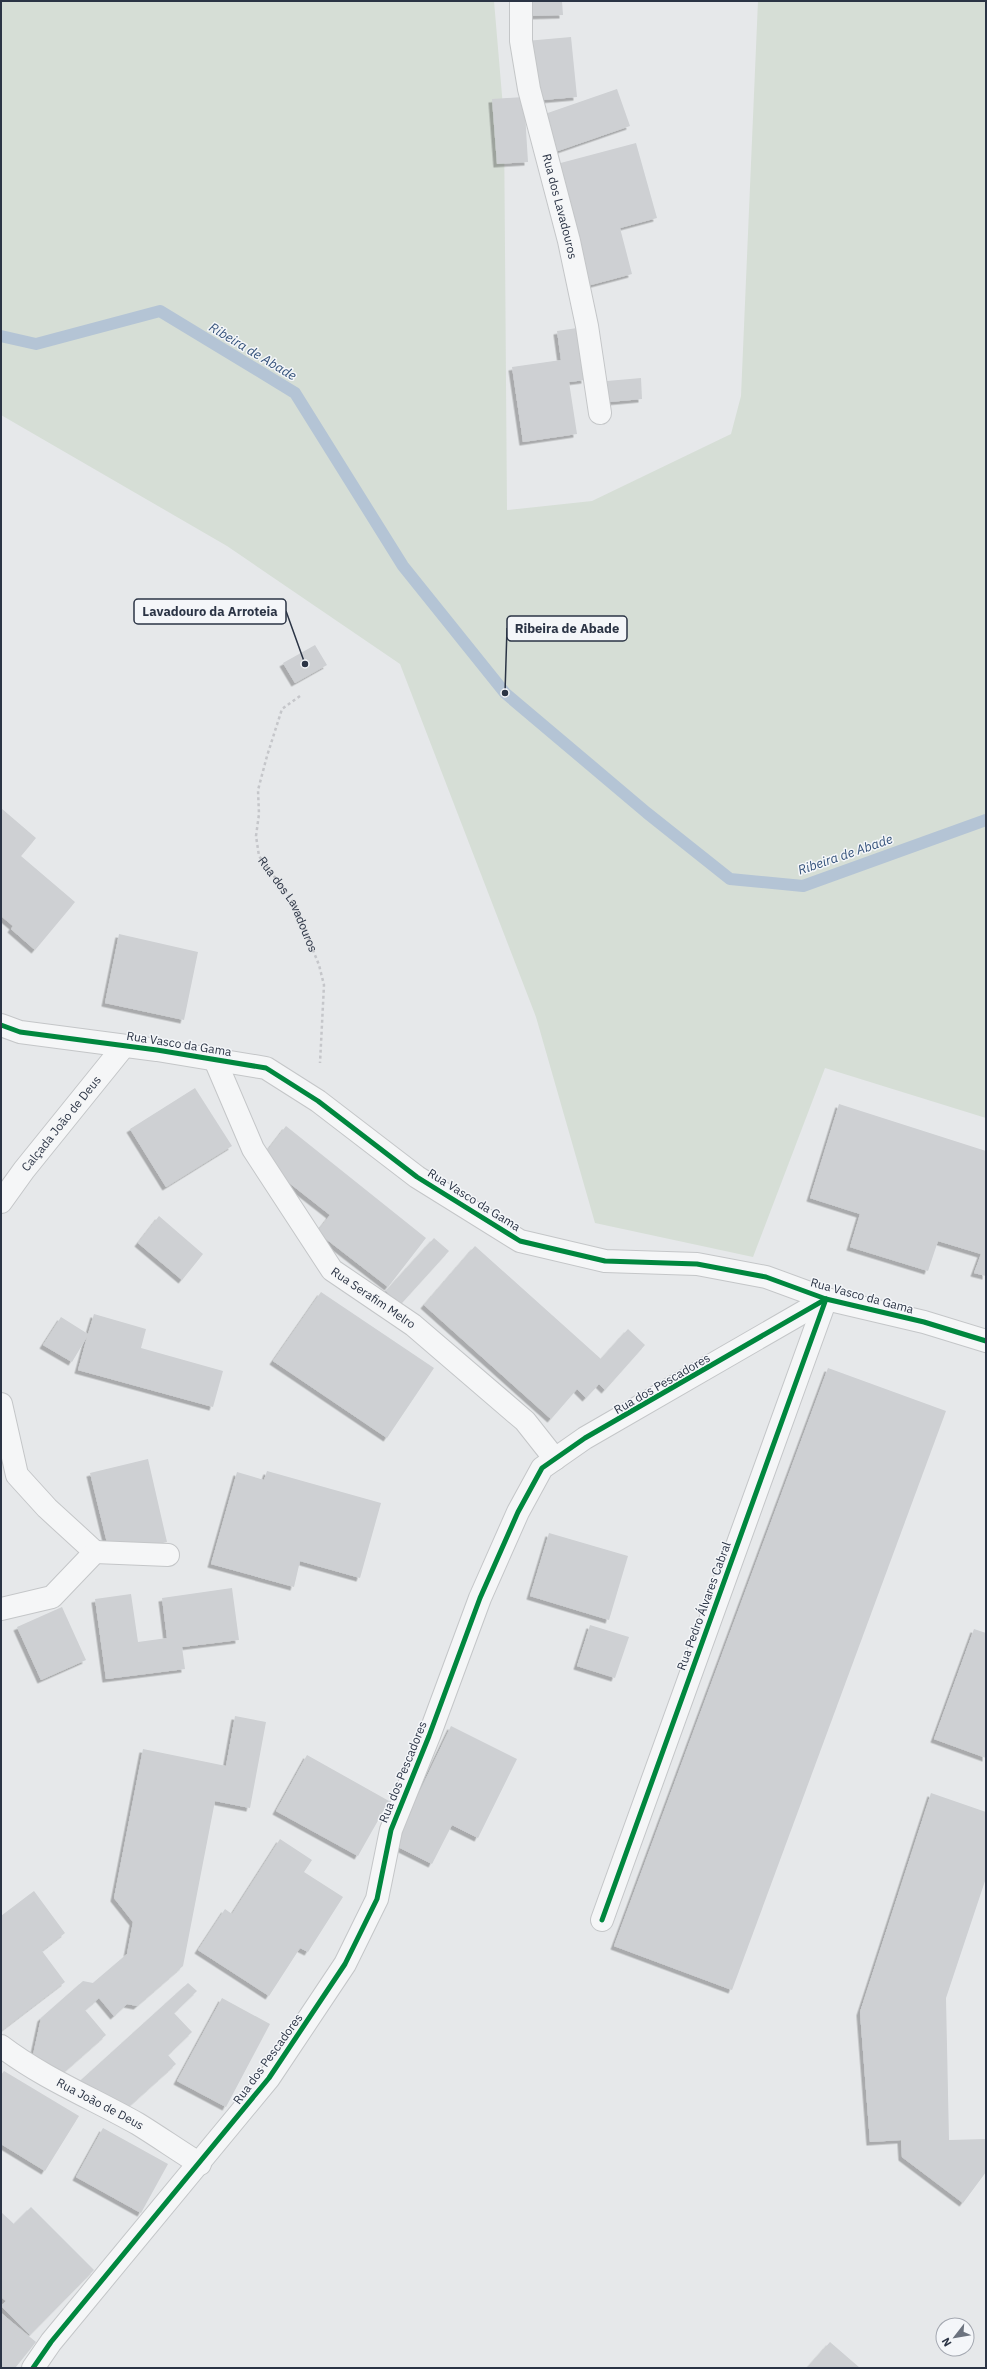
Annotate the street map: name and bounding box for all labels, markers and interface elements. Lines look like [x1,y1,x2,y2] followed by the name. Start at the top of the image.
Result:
[539,152,581,260] street label: Rua dos Lavadouros
[206,319,300,384] water label: Ribeira de Abade
[134,599,286,624] callout: Lavadouro da Arroteia
[142,603,278,620] text: Lavadouro da Arroteia
[507,616,627,641] callout: Ribeira de Abade
[515,620,619,637] text: Ribeira de Abade
[796,830,895,879] water label: Ribeira de Abade
[255,853,321,954] street label: Rua dos Lavadouros
[125,1028,233,1059] street label: Rua Vasco da Gama
[18,1072,104,1174] street label: Calçada João de Deus
[425,1165,524,1234] street label: Rua Vasco da Gama
[328,1264,419,1332] street label: Rua Serafim Melro
[809,1275,916,1317] street label: Rua Vasco da Gama
[611,1350,713,1417] street label: Rua dos Pescadores
[673,1539,734,1672] street label: Rua Pedro Álvares Cabral
[375,1719,430,1825] street label: Rua dos Pescadores
[230,2010,306,2107] street label: Rua dos Pescadores
[54,2075,147,2133] street label: Rua João de Deus
[935,2317,975,2357] north arrow
[938,2335,954,2349] text: N

